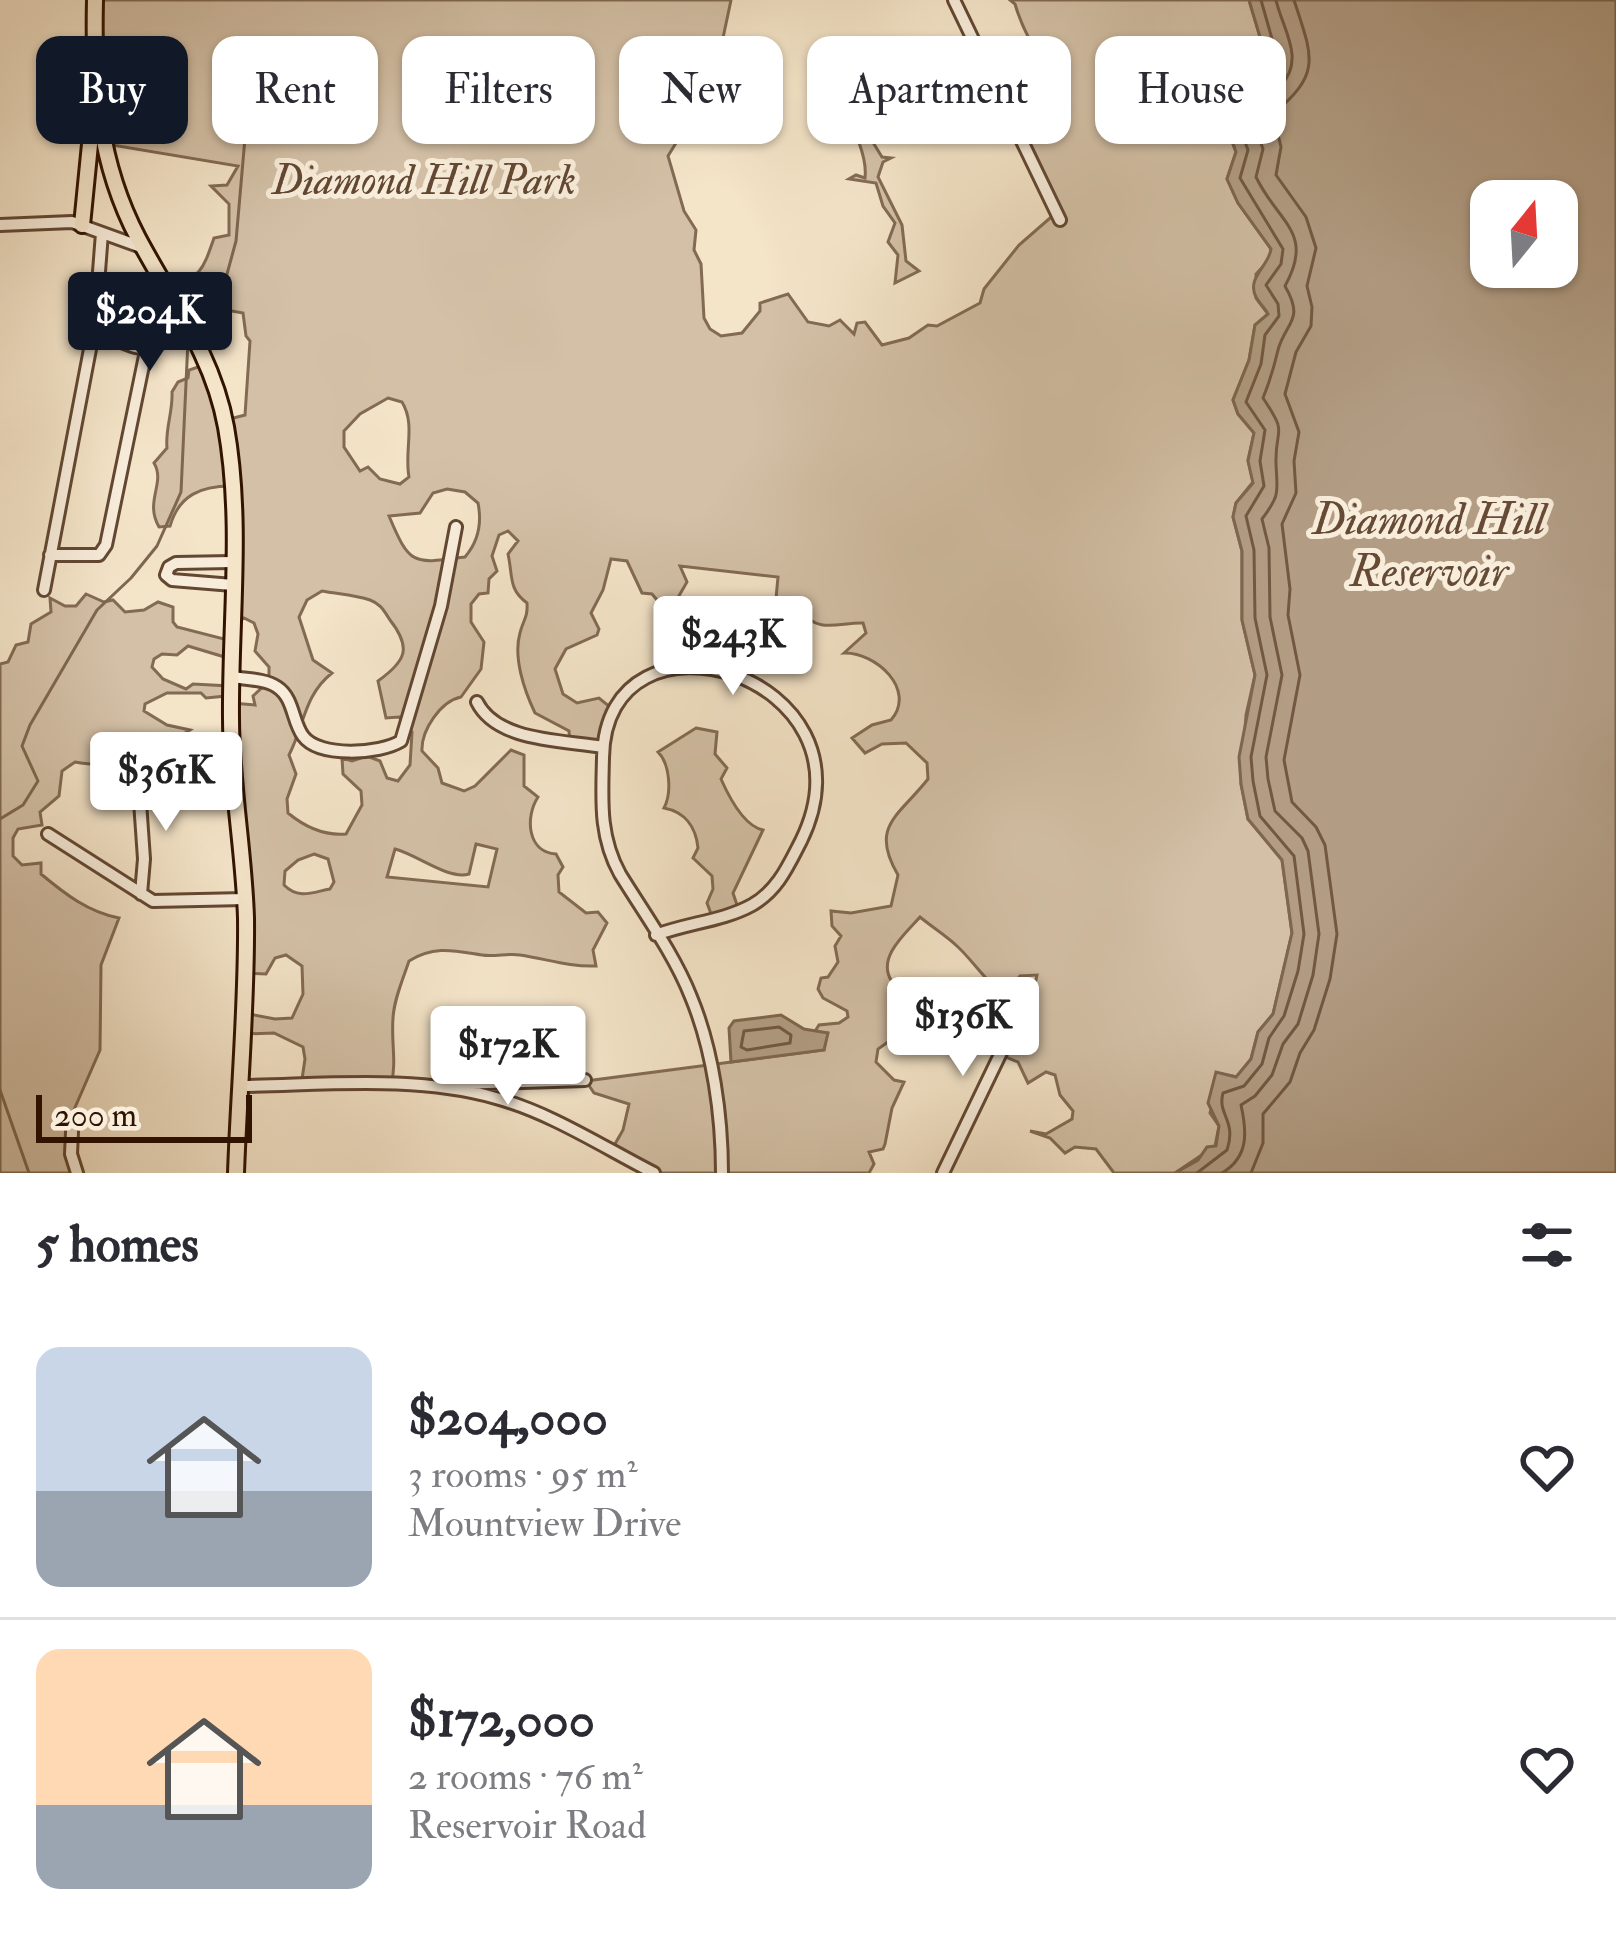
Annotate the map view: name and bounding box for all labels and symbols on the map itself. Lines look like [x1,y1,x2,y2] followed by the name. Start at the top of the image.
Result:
[270,155,576,207] park label: Diamond Hill Park
[1470,180,1578,288] north arrow
[66,272,234,374] pin: $204K
[1310,492,1549,600] water label: Diamond Hill Reservoir
[649,596,817,698] pin: $243K
[82,732,250,834] pin: $361K
[879,977,1047,1079] pin: $136K
[424,1006,592,1108] pin: $172K
[36,1089,252,1142] scale bar

